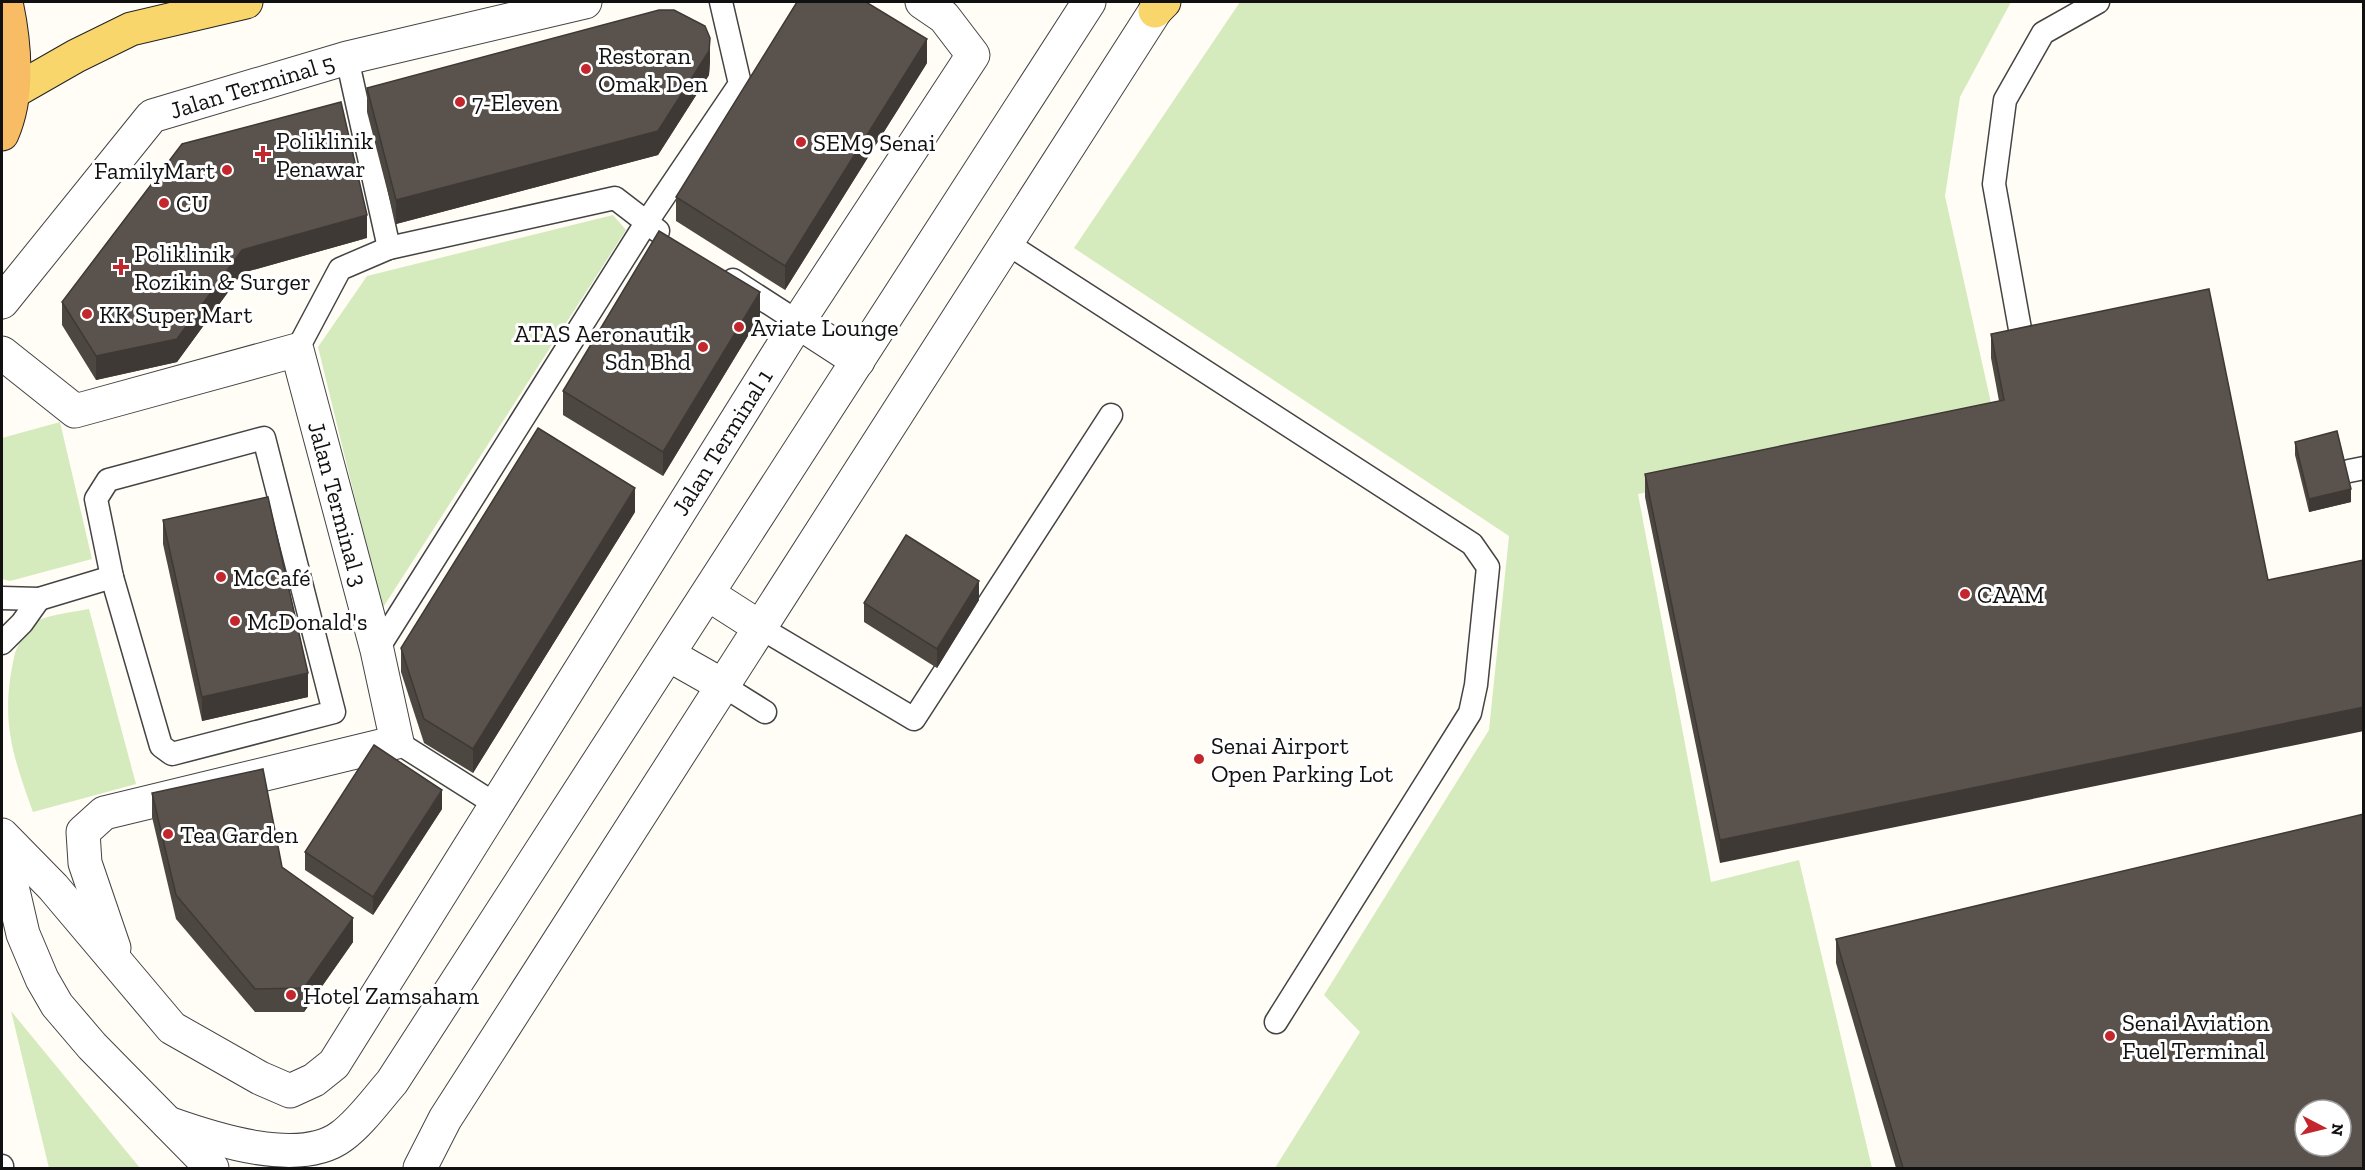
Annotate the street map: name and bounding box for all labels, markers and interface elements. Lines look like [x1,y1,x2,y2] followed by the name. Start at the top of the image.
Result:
[598,41,708,98] place label: Restoran Omak Den
[166,47,338,125] street label: Jalan Terminal 5
[579,62,593,76] marker: Restoran Omak Den
[472,88,559,117] place label: 7-Eleven
[453,95,467,109] marker: 7-Eleven
[276,126,374,183] place label: Poliklinik Penawar
[813,128,936,157] place label: SEM9 Senai
[794,135,808,149] marker: SEM9 Senai
[254,145,272,163] marker: Poliklinik Penawar
[94,156,215,185] place label: FamilyMart
[220,163,234,177] marker: FamilyMart
[176,189,209,218] place label: CU
[157,196,171,210] marker: CU
[134,239,311,296] place label: Poliklinik Rozikin & Surger
[112,258,130,276] marker: Poliklinik Rozikin & Surger
[99,300,252,329] place label: KK Super Mart
[80,307,94,321] marker: KK Super Mart
[751,313,899,342] place label: Aviate Lounge
[514,319,692,376] place label: ATAS Aeronautik Sdn Bhd
[732,320,746,334] marker: Aviate Lounge
[696,340,710,354] marker: ATAS Aeronautik Sdn Bhd
[665,363,779,521] street label: Jalan Terminal 1
[302,418,374,590] street label: Jalan Terminal 3
[233,563,311,592] place label: McCafé
[214,570,228,584] marker: McCafé
[1977,580,2045,609] place label: CAAM
[1958,587,1972,601] marker: CAAM
[247,607,367,636] place label: McDonald's
[228,614,242,628] marker: McDonald's
[1211,731,1393,788] place label: Senai Airport Open Parking Lot
[1192,752,1206,766] marker: Senai Airport Open Parking Lot
[180,820,298,849] place label: Tea Garden
[161,827,175,841] marker: Tea Garden
[303,981,479,1010] place label: Hotel Zamsaham
[284,988,298,1002] marker: Hotel Zamsaham
[2122,1008,2270,1065] place label: Senai Aviation Fuel Terminal
[2103,1029,2117,1043] marker: Senai Aviation Fuel Terminal
[2293,1098,2353,1158] north arrow
[2327,1123,2348,1137] text: N

